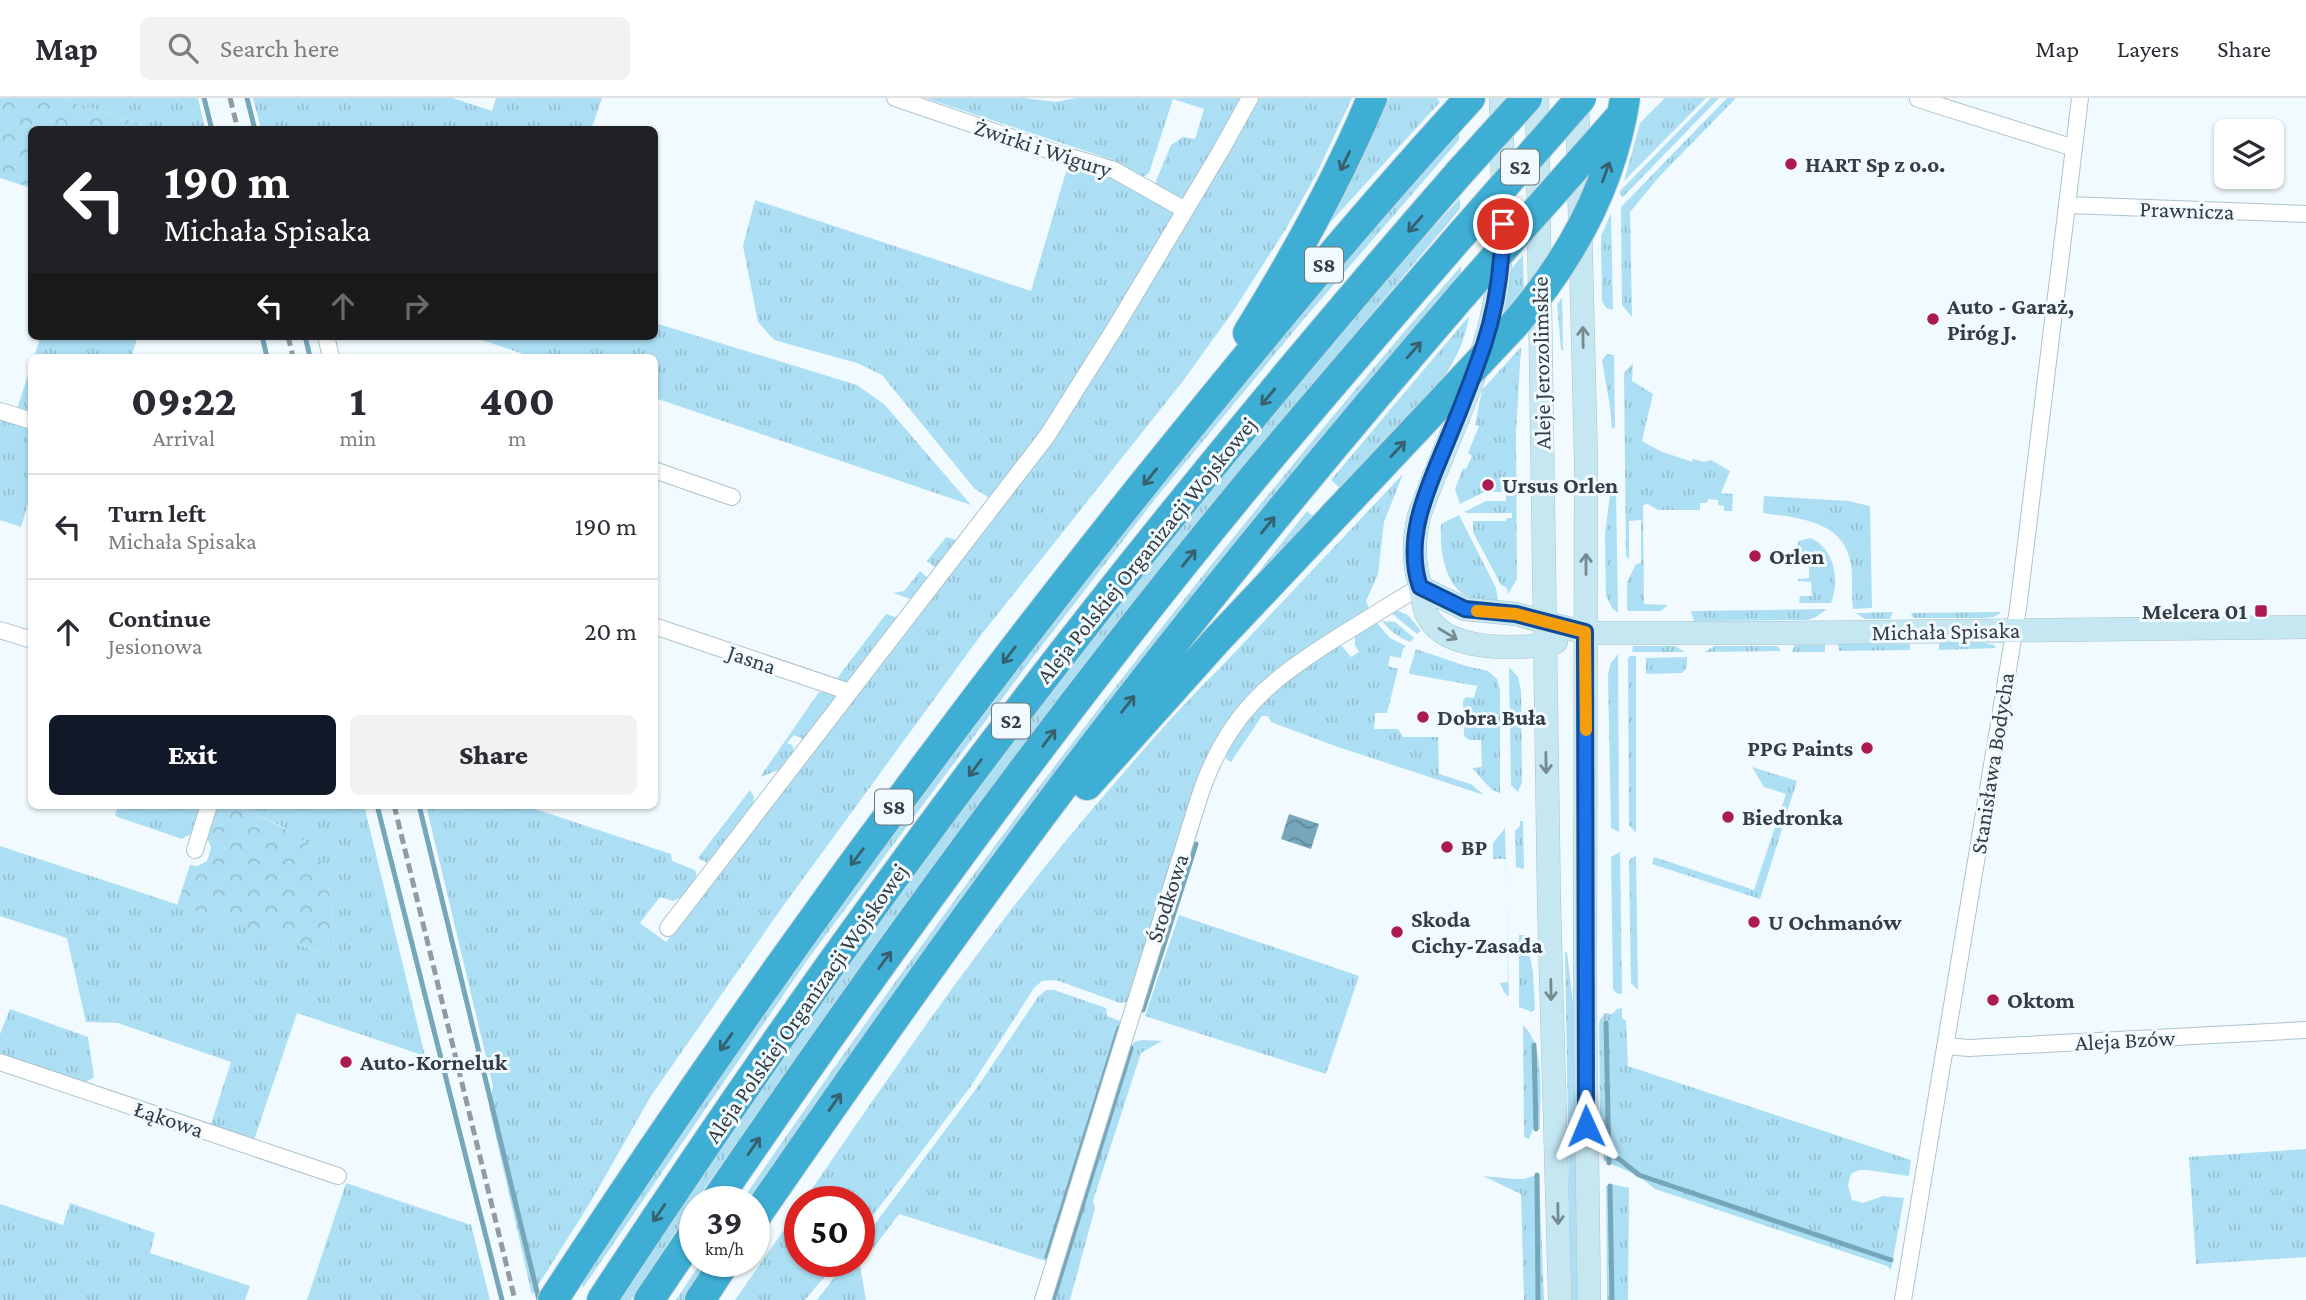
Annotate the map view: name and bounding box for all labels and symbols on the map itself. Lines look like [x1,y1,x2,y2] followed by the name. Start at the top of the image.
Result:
[971,114,1115,183] street label: Żwirki i Wigury
[1337,150,1351,171] one-way arrow
[1501,150,1539,184] road number: S2
[1805,151,1945,177] place label: HART Sp z o.o.
[1783,156,1799,172] marker: HART Sp z o.o.
[1601,161,1613,183] one-way arrow
[1473,194,1533,254] pin
[2139,195,2235,225] street label: Prawnicza
[1407,215,1423,233] one-way arrow
[1305,248,1343,282] road number: S8
[1526,276,1556,450] street label: Aleje Jerozolimskie
[1946,293,2074,345] place label: Auto - Garaż, Piróg J.
[1925,311,1941,327] marker: Auto - Garaż, Piróg J.
[1577,326,1590,349] one-way arrow
[1406,341,1422,359] one-way arrow
[1260,388,1276,406] one-way arrow
[1031,412,1261,688] street label: Aleja Polskiej Organizacji Wojskowej
[1389,441,1406,458] one-way arrow
[1142,467,1157,485] one-way arrow
[1502,472,1618,498] place label: Ursus Orlen
[1480,477,1496,493] marker: Ursus Orlen
[1261,516,1276,534] one-way arrow
[1769,543,1824,569] place label: Orlen
[1747,548,1763,564] marker: Orlen
[1181,550,1197,568] one-way arrow
[1579,553,1593,576] one-way arrow
[2142,598,2247,624] place label: Melcera 01
[2253,603,2269,619] marker: Melcera 01
[1871,617,2021,645] street label: Michała Spisaka
[1437,627,1457,641] one-way arrow
[722,638,780,679] street label: Jasna
[1001,646,1016,664] one-way arrow
[1965,670,2019,856] street label: Stanisława Bodycha
[1120,695,1135,713] one-way arrow
[992,704,1030,738] road number: S2
[1437,704,1547,730] place label: Dobra Buła
[1415,709,1431,725] marker: Dobra Buła
[1041,729,1056,747] one-way arrow
[1747,735,1853,761] place label: PPG Paints
[1859,740,1875,756] marker: PPG Paints
[1539,751,1553,774] one-way arrow
[968,758,983,777] one-way arrow
[875,790,913,824] road number: S8
[1742,804,1844,830] place label: Biedronka
[1720,809,1736,825] marker: Biedronka
[1461,834,1488,860] place label: BP
[1439,839,1455,855] marker: BP
[850,847,865,866] one-way arrow
[1140,850,1194,946] street label: Środkowa
[699,858,913,1148] street label: Aleja Polskiej Organizacji Wojskowej
[1411,906,1543,958] place label: Skoda Cichy-Zasada
[1768,909,1902,935] place label: U Ochmanów
[1746,914,1762,930] marker: U Ochmanów
[1389,924,1405,940] marker: Skoda Cichy-Zasada
[878,951,892,970] one-way arrow
[1544,978,1557,1001] one-way arrow
[2007,987,2075,1013] place label: Oktom
[1985,992,2001,1008] marker: Oktom
[2074,1024,2176,1056] street label: Aleja Bzów
[719,1032,733,1052] one-way arrow
[359,1049,508,1075] place label: Auto-Korneluk
[338,1054,354,1070] marker: Auto-Korneluk
[1549,1089,1623,1163] position arrow
[827,1093,842,1112] one-way arrow
[131,1095,207,1143] street label: Łąkowa
[747,1137,761,1156] one-way arrow
[784,1186,875,1277] speed limit sign: 50
[652,1203,666,1223] one-way arrow
[1551,1203,1565,1226] one-way arrow

